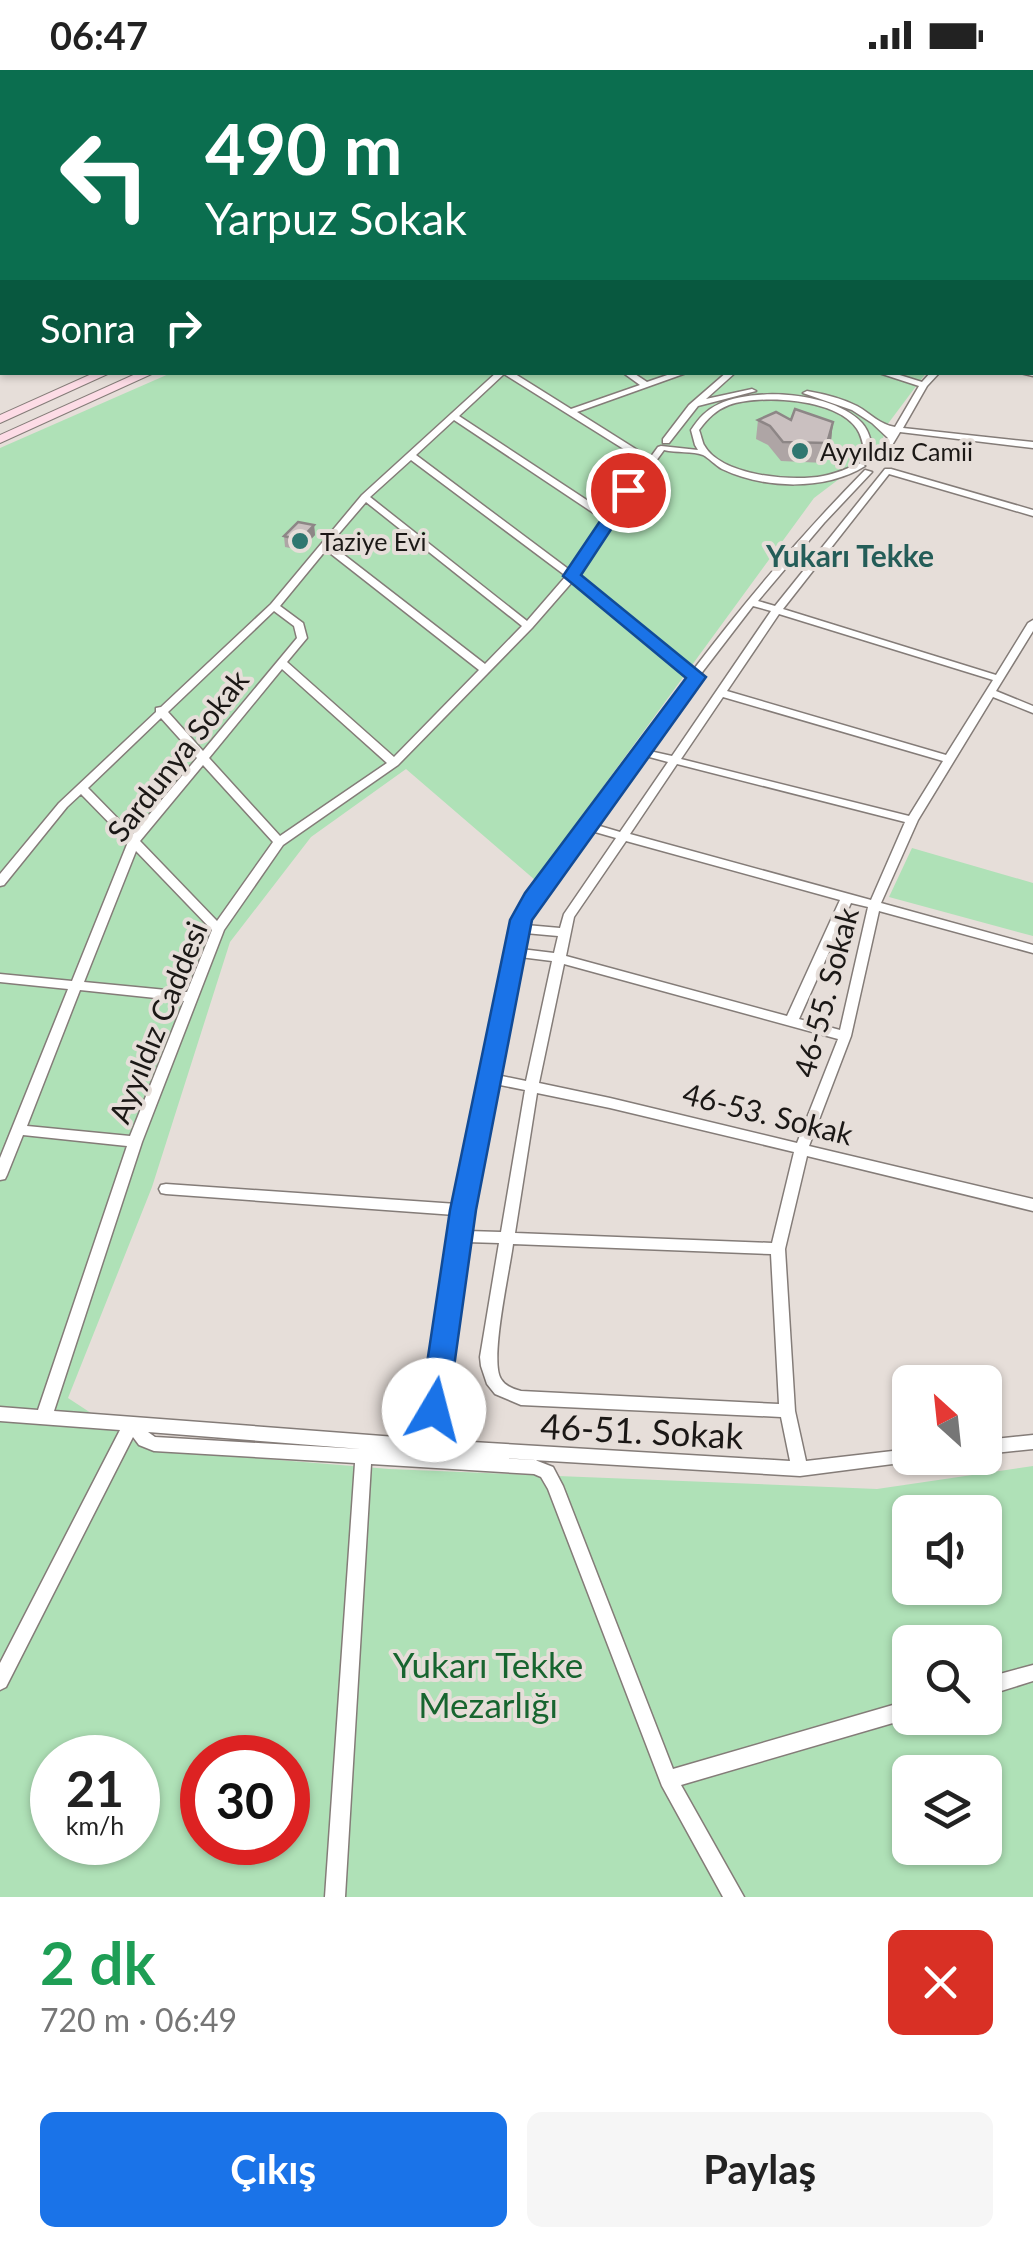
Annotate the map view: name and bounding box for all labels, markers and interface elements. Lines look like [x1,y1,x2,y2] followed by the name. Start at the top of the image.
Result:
[50,12,148,58] text: 06:47
[205,106,402,190] text: 490 m
[40,110,170,240] icon: left
[205,191,467,245] text: Yarpuz Sokak
[156,300,211,355] icon: right
[40,305,136,351] text: Sonra
[820,436,973,466] place label: Ayyıldız Camii
[789,440,811,462] marker: Ayyıldız Camii
[586,448,671,533] pin
[601,463,656,518] icon: arrive
[320,526,427,556] place label: Taziye Evi
[289,530,311,552] marker: Taziye Evi
[765,537,934,573] district label: Yukarı Tekke
[99,662,256,848] street label: Sardunya Sokak
[785,903,865,1081] street label: 46-55. Sokak
[100,916,214,1128] street label: Ayyıldız Caddesi
[679,1074,858,1152] street label: 46-53. Sokak
[382,1358,486,1462] position arrow
[892,1365,1002,1475] north arrow
[892,1365,1002,1865] map controls
[539,1404,745,1456] street label: 46-51. Sokak
[892,1495,1002,1605] button: sound
[892,1625,1002,1735] button: search
[393,1643,583,1725] park label: Yukarı Tekke Mezarlığı
[180,1735,310,1865] speed limit sign: 30
[892,1755,1002,1865] button: layers
[66,1758,124,1818] text: 21
[66,1810,124,1840] text: km/h
[40,1926,156,1998] text: 2 dk
[888,1930,993,2035] button: close
[40,2000,237,2039] text: 720 m · 06:49
[40,2112,507,2227] button: Çıkış
[527,2112,993,2227] button: Paylaş

